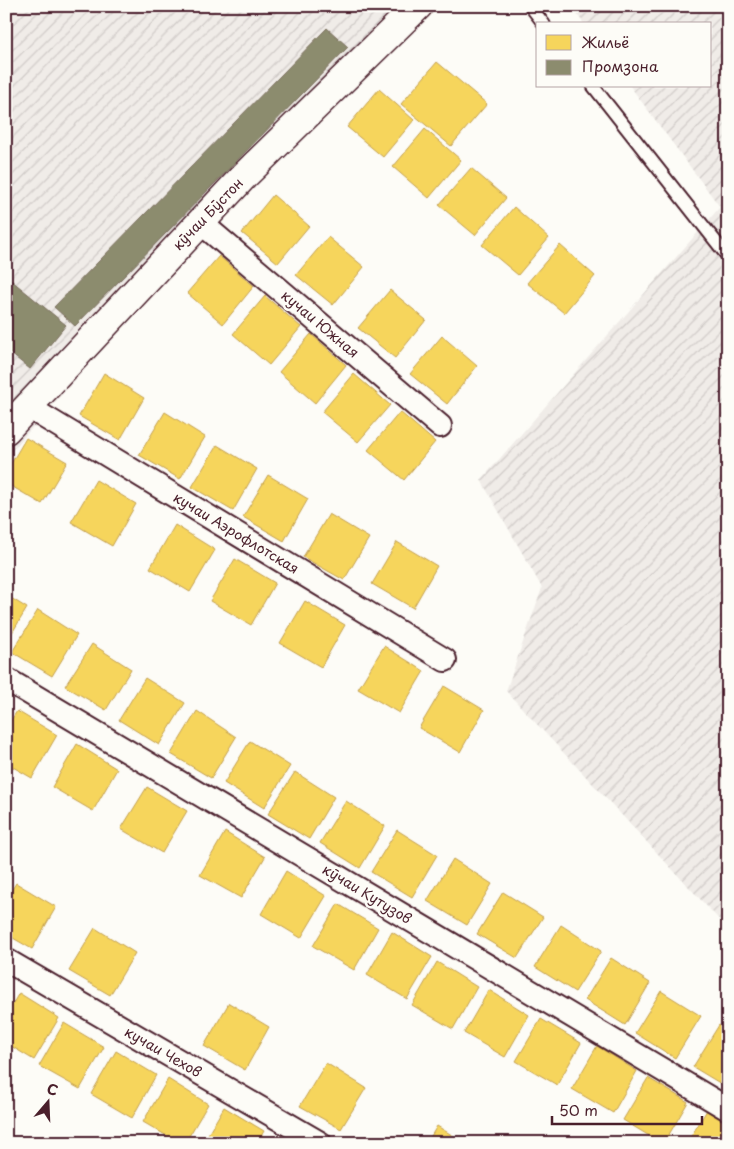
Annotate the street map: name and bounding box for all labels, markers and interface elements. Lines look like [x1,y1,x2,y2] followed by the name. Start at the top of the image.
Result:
[536,22,712,88] legend
[581,30,629,53] text: Жильё
[582,54,659,77] text: Промзона
[168,173,248,255] street label: кӯчаи Бӯстон
[277,285,364,362] street label: кучаи Южная
[169,487,303,579] street label: кучаи Аэрофлотская
[319,859,416,929] street label: кӯчаи Кутузов
[121,1021,206,1082] street label: кучаи Чехов
[22,1076,72,1126] north arrow
[44,1078,61,1101] text: С
[552,1094,702,1126] scale bar
[559,1098,598,1121] text: 50 m

